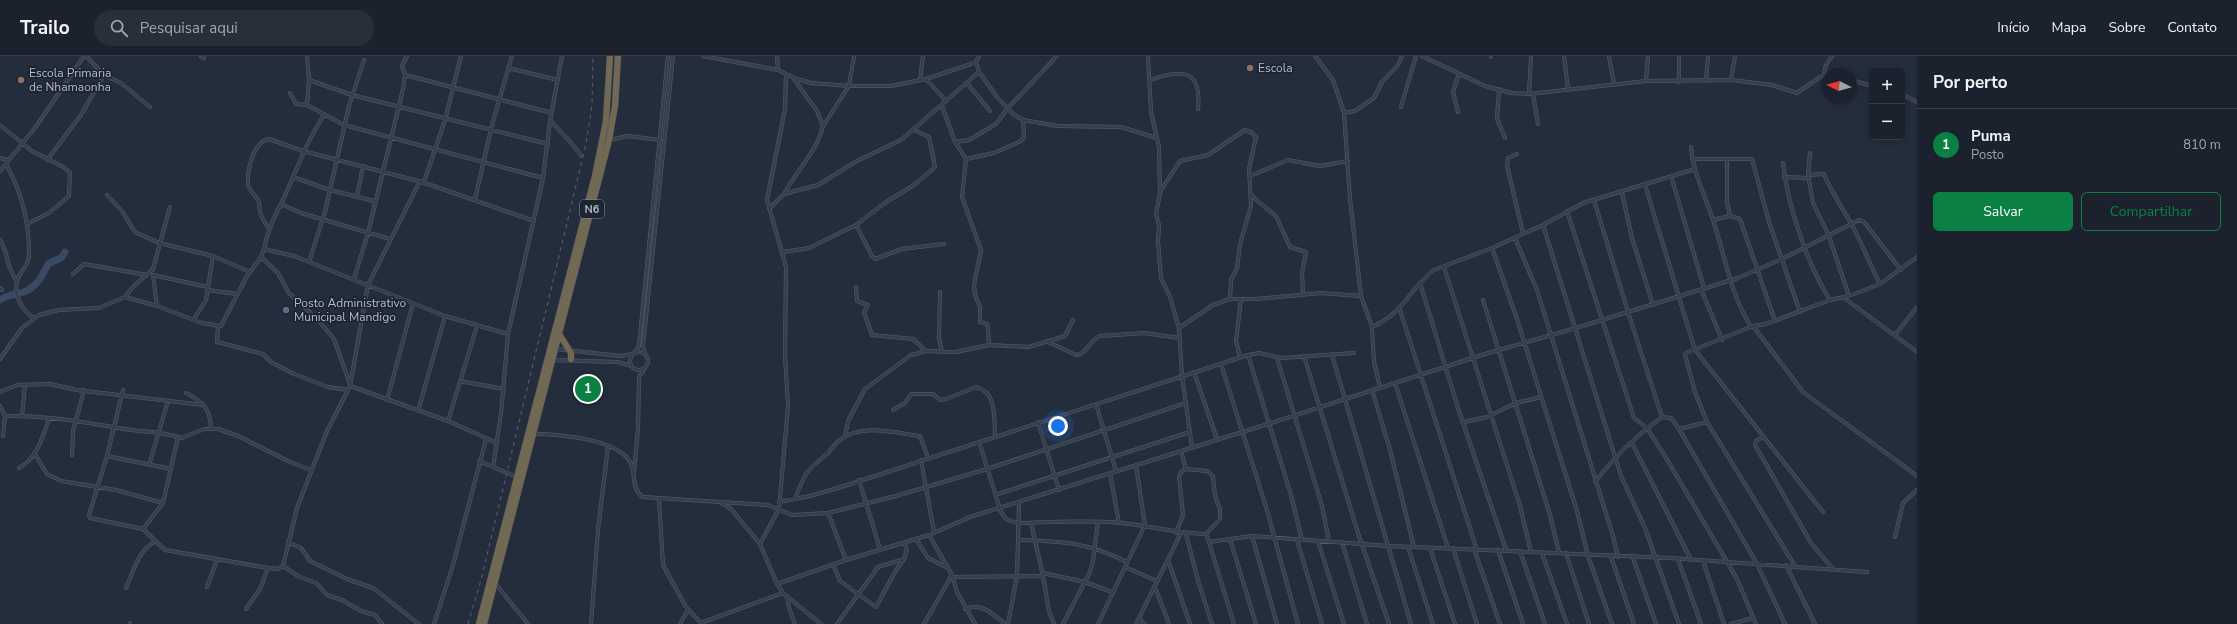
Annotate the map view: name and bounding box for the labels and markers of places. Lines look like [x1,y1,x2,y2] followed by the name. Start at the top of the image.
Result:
[1258,60,1293,76] place label: Escola
[1245,63,1255,73] marker: Escola
[29,65,111,95] place label: Escola Primaria de Nhamaonha
[16,75,26,85] marker: Escola Primaria de Nhamaonha
[294,295,407,325] place label: Posto Administrativo Municipal Mandigo
[281,305,291,315] marker: Posto Administrativo Municipal Mandigo
[575,374,601,404] pin: 1

